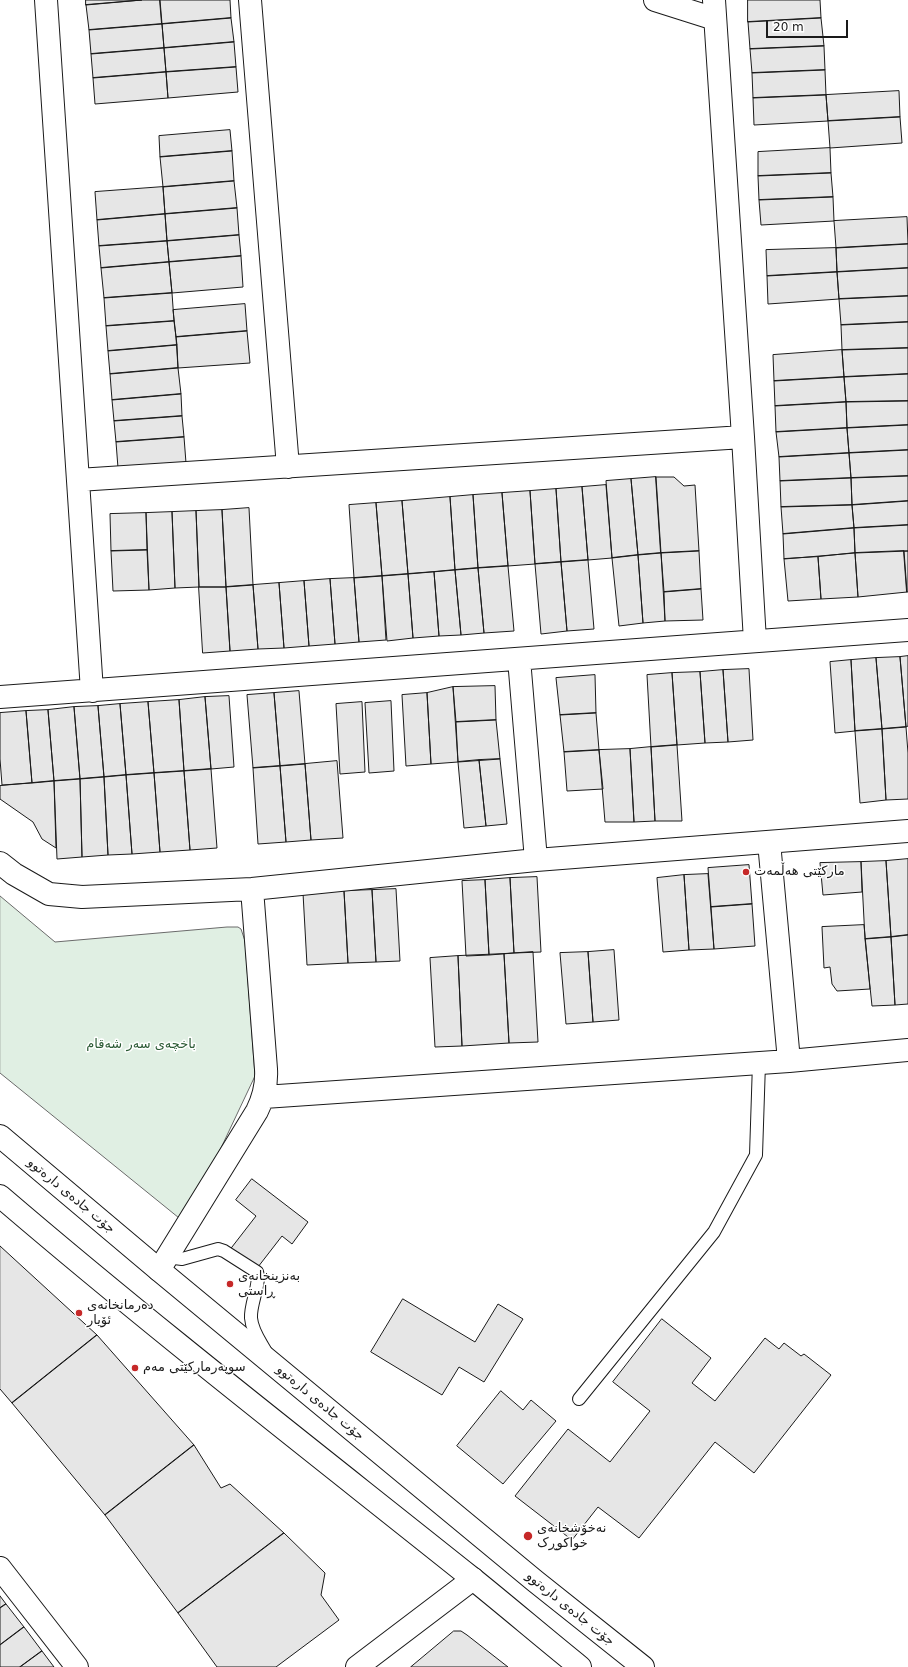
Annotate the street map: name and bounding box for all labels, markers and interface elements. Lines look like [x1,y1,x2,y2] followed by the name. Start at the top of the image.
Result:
[768,12,850,38] scale bar
[773,20,804,34] text: 20 m
[754,864,845,880] place label: مارکێتی هەڵمەت
[741,867,751,877] marker: مارکێتی هەڵمەت
[86,1037,196,1053] park label: باخچەی سەر شەقام
[24,1155,118,1237] street label: جۆت جادەی دارەتوو
[238,1269,300,1300] place label: بەنزینخانەی ڕاستی
[225,1279,235,1289] marker: بەنزینخانەی ڕاستی
[87,1298,154,1329] place label: دەرمانخانەی ئۆیار
[74,1308,84,1318] marker: دەرمانخانەی ئۆیار
[143,1360,246,1376] place label: سوپەرمارکێتی مەم
[273,1362,367,1444] street label: جۆت جادەی دارەتوو
[130,1363,140,1373] marker: سوپەرمارکێتی مەم
[537,1521,606,1552] place label: نەخۆشخانەی خواکوڕک
[522,1530,534,1542] marker: نەخۆشخانەی خواکوڕک
[523,1569,617,1649] street label: جۆت جادەی دارەتوو

